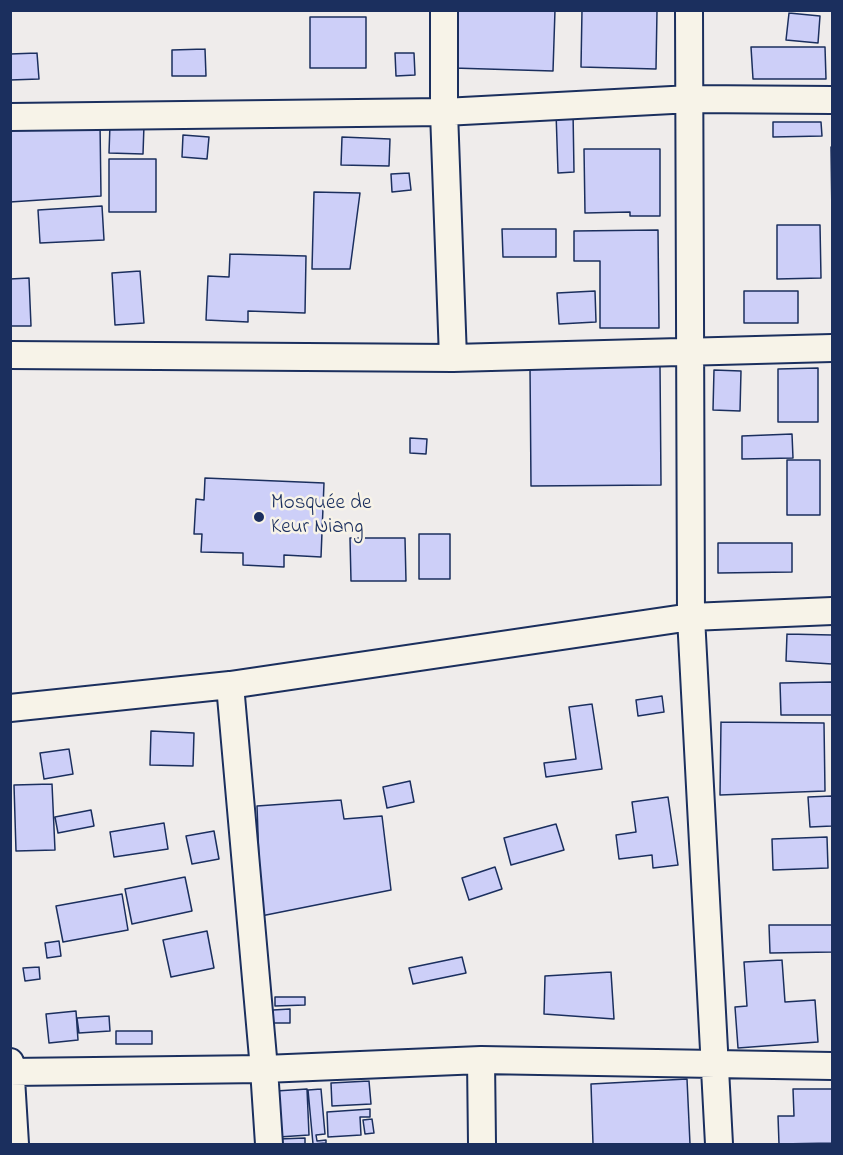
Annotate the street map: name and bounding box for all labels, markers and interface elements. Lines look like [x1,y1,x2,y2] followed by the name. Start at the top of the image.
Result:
[271,492,371,542] place label: Mosquée de Keur Niang
[252,510,266,524] marker: Mosquée de Keur Niang

